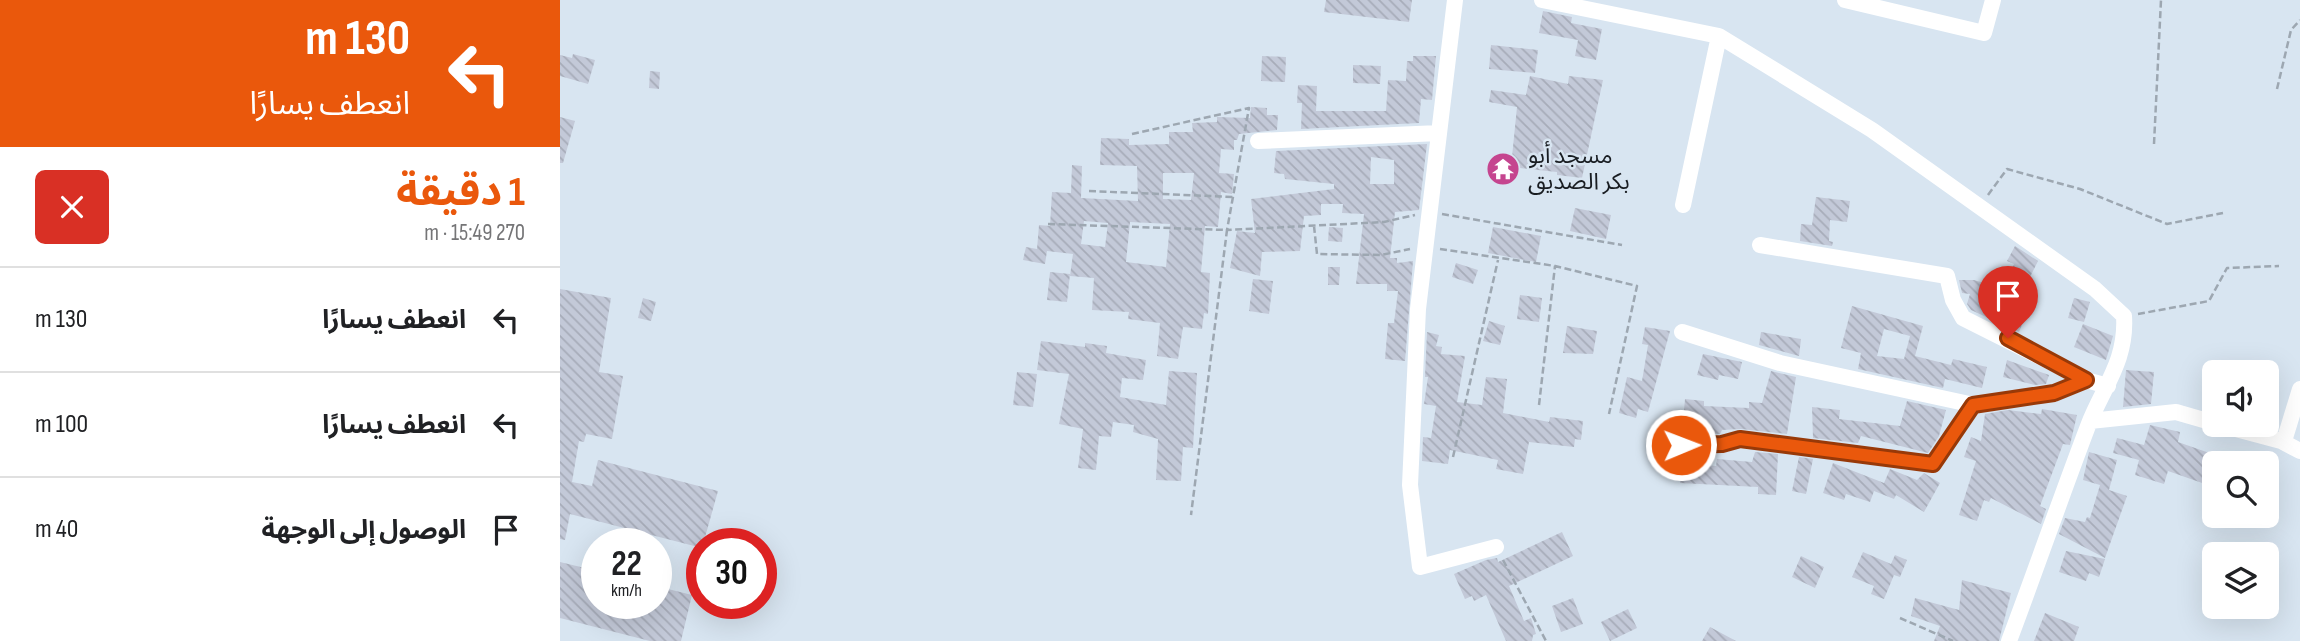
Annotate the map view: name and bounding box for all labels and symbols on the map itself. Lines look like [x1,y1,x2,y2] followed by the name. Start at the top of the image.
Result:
[1528,141,1630,196] place label: مسجد أبو بكر الصديق
[1484,150,1522,188] temple icon: مسجد أبو بكر الصديق
[1978,266,2038,338] pin
[1644,408,1718,482] position arrow
[686,528,777,619] speed limit sign: 30

